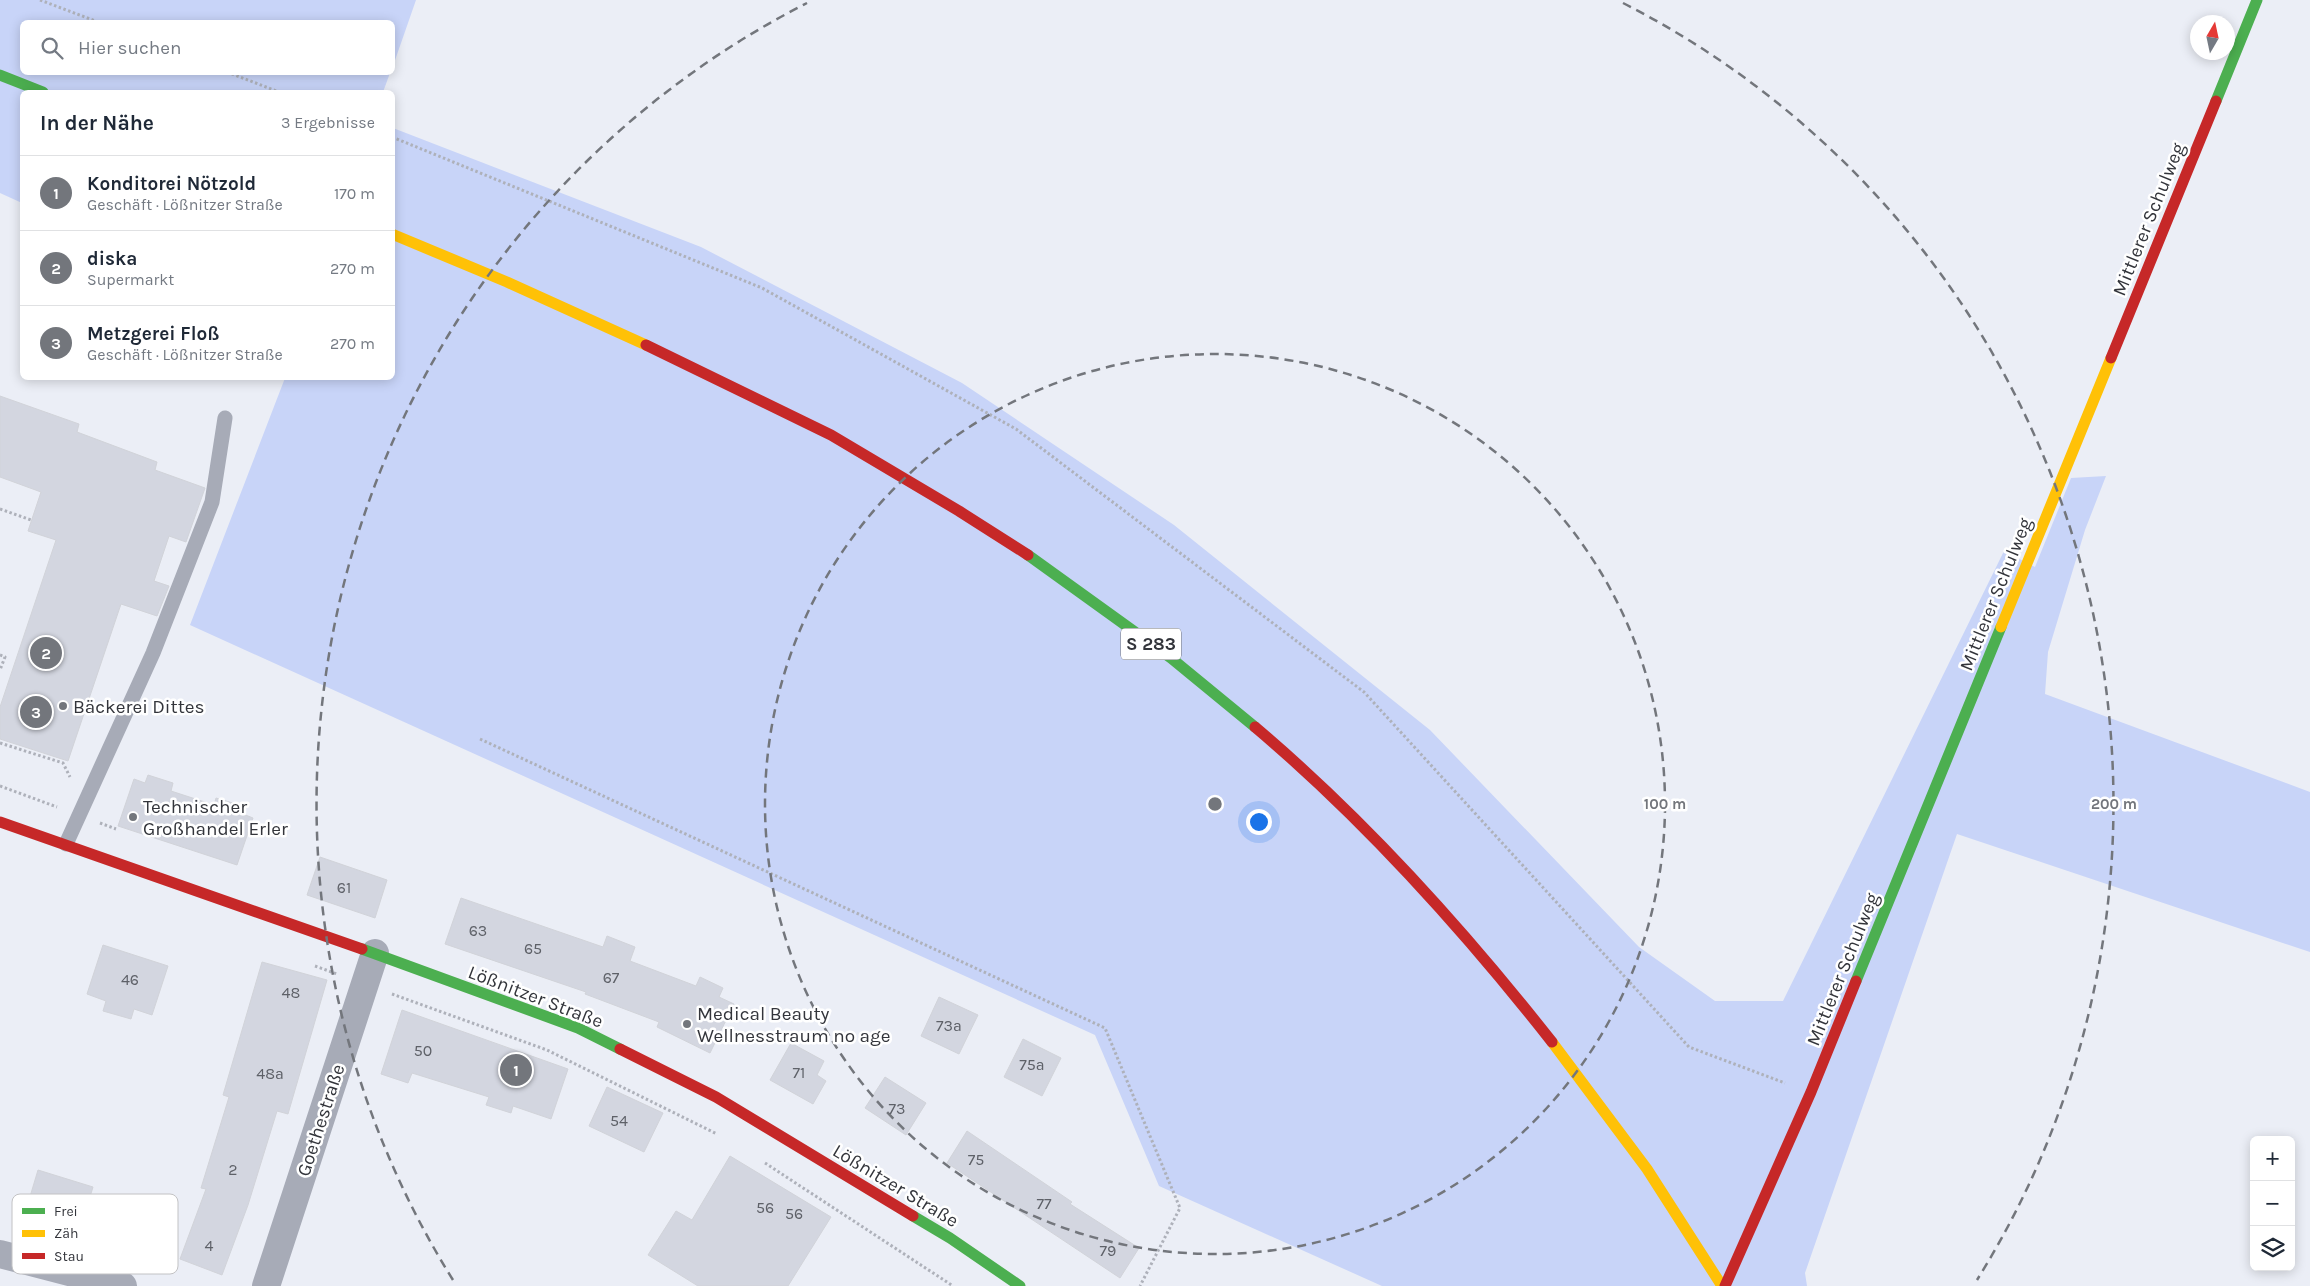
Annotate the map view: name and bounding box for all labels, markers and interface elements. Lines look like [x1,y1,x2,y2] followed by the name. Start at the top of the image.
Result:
[2190,15,2235,60] north arrow
[20,20,395,75] search box
[38,34,66,62] icon: search
[78,37,181,59] text: Hier suchen
[40,111,154,135] text: In der Nähe
[281,113,375,132] text: 3 Ergebnisse
[2108,139,2190,299] street label: Mittlerer Schulweg
[87,173,256,195] text: Konditorei Nötzold
[53,184,59,203] text: 1
[334,184,375,203] text: 170 m
[87,195,283,214] text: Geschäft · Lößnitzer Straße
[87,248,137,270] text: diska
[51,259,61,278] text: 2
[330,259,375,278] text: 270 m
[87,270,174,289] text: Supermarkt
[87,323,220,345] text: Metzgerei Floß
[51,334,61,353] text: 3
[330,334,375,353] text: 270 m
[87,345,283,364] text: Geschäft · Lößnitzer Straße
[1955,514,2037,674] street label: Mittlerer Schulweg
[1121,629,1181,660] road number: S 283
[30,634,62,672] pin: 2
[20,693,52,731] pin: 3
[73,696,205,718] place label: Bäckerei Dittes
[57,700,69,712] marker: Bäckerei Dittes
[1206,795,1224,813] centre of rings
[1644,795,1686,813] text: 100 m
[2091,795,2137,813] text: 200 m
[143,796,288,840] place label: Technischer Großhandel Erler
[1246,809,1272,835] your location
[127,811,139,823] marker: Technischer Großhandel Erler
[337,878,351,897] house number: 61
[1802,889,1884,1049] street label: Mittlerer Schulweg
[469,921,487,940] house number: 63
[524,939,542,958] house number: 65
[465,961,606,1033] street label: Lößnitzer Straße
[603,968,620,987] house number: 67
[121,970,139,989] house number: 46
[282,983,300,1002] house number: 48
[697,1003,891,1047] place label: Medical Beauty Wellnesstraum no age
[936,1016,962,1035] house number: 73a
[681,1018,693,1030] marker: Medical Beauty Wellnesstraum no age
[414,1041,432,1060] house number: 50
[500,1051,532,1089] pin: 1
[1019,1055,1045,1074] house number: 75a
[292,1061,349,1179] street label: Goethestraße
[793,1063,805,1082] house number: 71
[256,1064,284,1083] house number: 48a
[889,1099,905,1118] house number: 73
[610,1111,628,1130] house number: 54
[2250,1136,2295,1271] map controls
[2250,1136,2295,1181] button: +
[829,1140,962,1232] street label: Lößnitzer Straße
[968,1150,984,1169] house number: 75
[228,1160,238,1179] house number: 2
[2250,1181,2295,1226] button: −
[12,1194,178,1274] legend
[1036,1194,1052,1213] house number: 77
[756,1198,774,1217] house number: 56
[54,1203,78,1220] text: Frei
[785,1204,803,1223] house number: 56
[54,1225,78,1242] text: Zäh
[2250,1226,2295,1271] button: layers
[205,1236,214,1255] house number: 4
[1100,1241,1116,1260] house number: 79
[54,1248,84,1265] text: Stau

